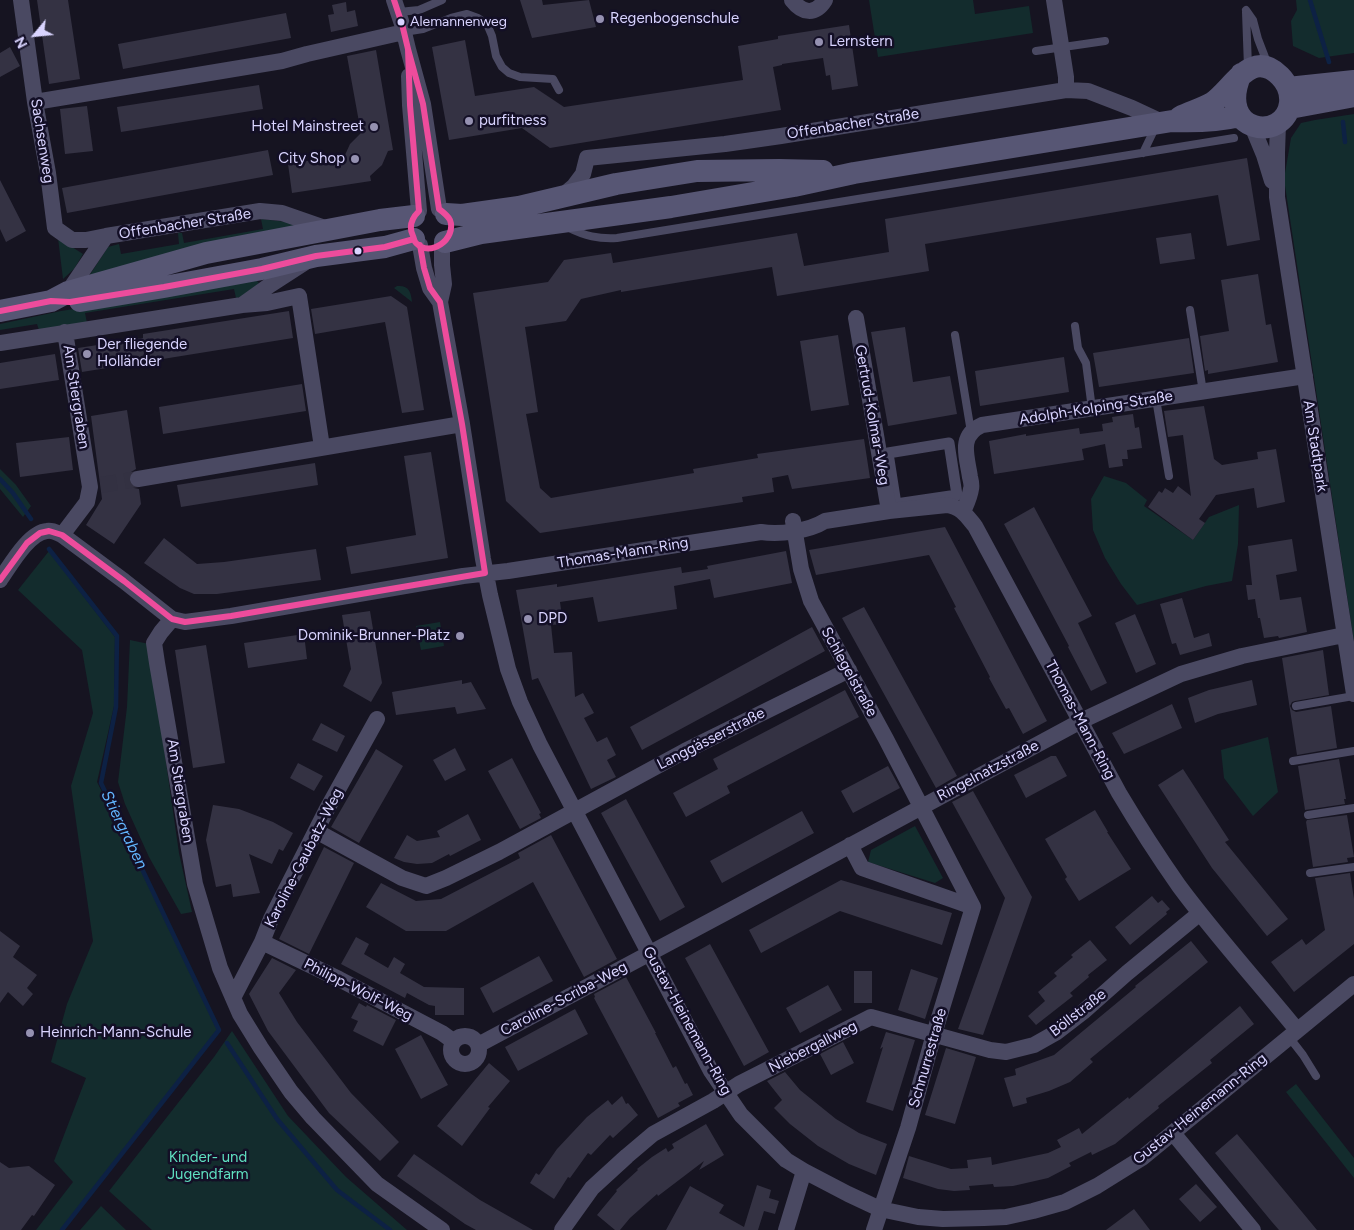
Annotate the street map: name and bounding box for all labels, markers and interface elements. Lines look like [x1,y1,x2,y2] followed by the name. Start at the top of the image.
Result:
[10,10,60,60] north arrow
[610,10,739,28] place label: Regenbogenschule
[594,13,606,25] marker: Regenbogenschule
[410,14,507,30] place label: Alemannenweg
[396,17,406,27] marker: Alemannenweg
[829,33,893,51] place label: Lernstern
[11,34,31,51] text: N
[813,36,825,48] marker: Lernstern
[26,97,58,185] street label: Sachsenweg
[786,105,920,143] street label: Offenbacher Straße
[479,112,547,130] place label: purfitness
[463,115,475,127] marker: purfitness
[251,118,364,136] place label: Hotel Mainstreet
[368,121,380,133] marker: Hotel Mainstreet
[278,150,345,168] place label: City Shop
[349,153,361,165] marker: City Shop
[118,205,252,243] street label: Offenbacher Straße
[353,246,363,256] unlabelled marker
[97,336,187,371] place label: Der fliegende Holländer
[851,343,893,487] street label: Gertrud-Kolmar-Weg
[59,344,93,450] street label: Am Stiergraben
[81,348,93,360] marker: Der fliegende Holländer
[1018,387,1174,429] street label: Adolph-Kolping-Straße
[1299,399,1331,493] street label: Am Stadtpark
[556,534,690,572] street label: Thomas-Mann-Ring
[538,610,567,628] place label: DPD
[522,613,534,625] marker: DPD
[817,624,881,720] street label: Schlegelstraße
[298,627,450,645] place label: Dominik-Brunner-Platz
[454,630,466,642] marker: Dominik-Brunner-Platz
[1041,657,1119,783] street label: Thomas-Mann-Ring
[654,704,768,774] street label: Langgässerstraße
[934,737,1042,805] street label: Ringelnatzstraße
[163,738,197,844] street label: Am Stiergraben
[261,785,347,931] street label: Karoline-Gaubatz-Weg
[97,787,151,873] water label: Stiergraben
[639,944,735,1098] street label: Gustav-Heinemann-Ring
[301,955,415,1025] street label: Philipp-Wolf-Weg
[497,958,631,1040] street label: Caroline-Scriba-Weg
[1046,985,1110,1041] street label: Böllstraße
[905,1006,951,1110] street label: Schnurrestraße
[766,1017,860,1077] street label: Niebergallweg
[40,1024,191,1042] place label: Heinrich-Mann-Schule
[24,1027,36,1039] marker: Heinrich-Mann-Schule
[1129,1049,1271,1169] street label: Gustav-Heinemann-Ring
[167,1149,249,1184] park label: Kinder- und Jugendfarm

